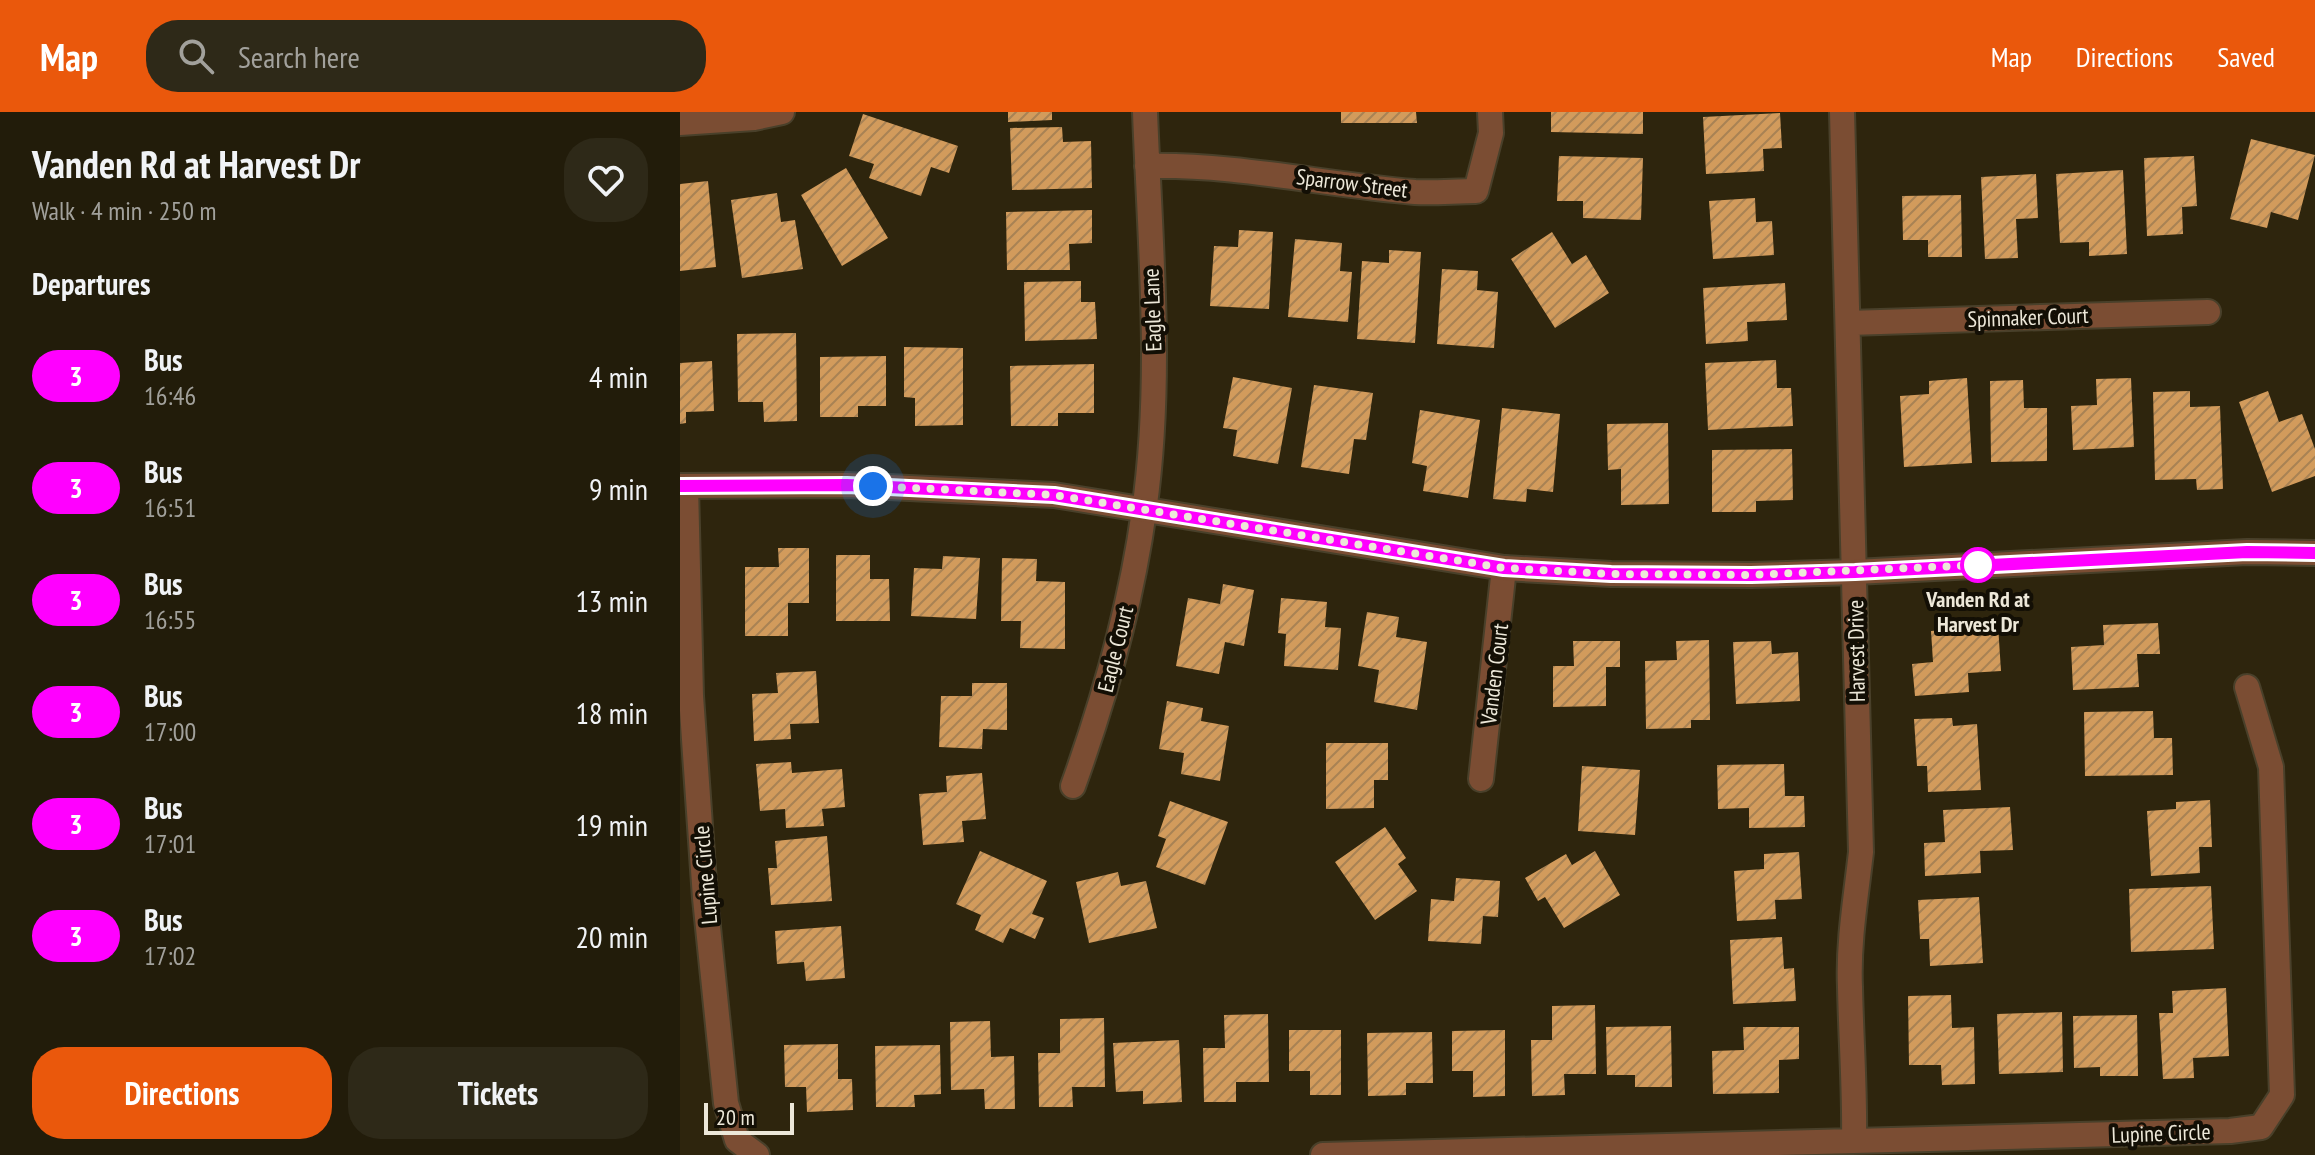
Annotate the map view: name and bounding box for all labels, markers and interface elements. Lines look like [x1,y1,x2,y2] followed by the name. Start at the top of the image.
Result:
[146,20,706,92] search box
[40,32,98,81] text: Map
[174,34,218,78] icon: search
[238,37,360,76] text: Search here
[1991,38,2032,75] text: Map
[2076,38,2173,75] text: Directions
[2217,38,2275,75] text: Saved
[564,138,648,222] button: heart
[32,139,360,188] text: Vanden Rd at Harvest Dr
[1295,162,1409,204] street label: Sparrow Street
[32,194,216,227] text: Walk · 4 min · 250 m
[32,264,150,303] text: Departures
[1137,268,1167,352] street label: Eagle Lane
[1967,301,2089,333] street label: Spinnaker Court
[144,340,183,379] text: Bus
[69,357,83,394] text: 3
[589,357,648,396] text: 4 min
[144,379,196,412] text: 16:46
[144,452,183,491] text: Bus
[853,466,893,506] your location
[69,469,83,506] text: 3
[589,469,648,508] text: 9 min
[144,491,196,524] text: 16:51
[1961,548,1995,582] marker: Vanden Rd at Harvest Dr
[144,564,183,603] text: Bus
[69,581,83,618] text: 3
[575,581,648,620] text: 13 min
[1925,585,2030,638] place label: Vanden Rd at Harvest Dr
[1841,600,1871,702] street label: Harvest Drive
[144,603,196,636] text: 16:55
[1091,603,1139,695] street label: Eagle Court
[1474,622,1514,727] street label: Vanden Court
[144,676,183,715] text: Bus
[69,693,83,730] text: 3
[575,693,648,732] text: 18 min
[144,715,196,748] text: 17:00
[144,788,183,827] text: Bus
[69,805,83,842] text: 3
[575,805,648,844] text: 19 min
[687,824,723,926] street label: Lupine Circle
[144,827,196,860] text: 17:01
[144,900,183,939] text: Bus
[69,917,83,954] text: 3
[575,917,648,956] text: 20 min
[144,939,196,972] text: 17:02
[32,1047,332,1139] button: Directions
[348,1047,648,1139] button: Tickets
[704,1099,794,1135] scale bar
[716,1103,755,1131] text: 20 m
[2111,1117,2211,1149] street label: Lupine Circle

